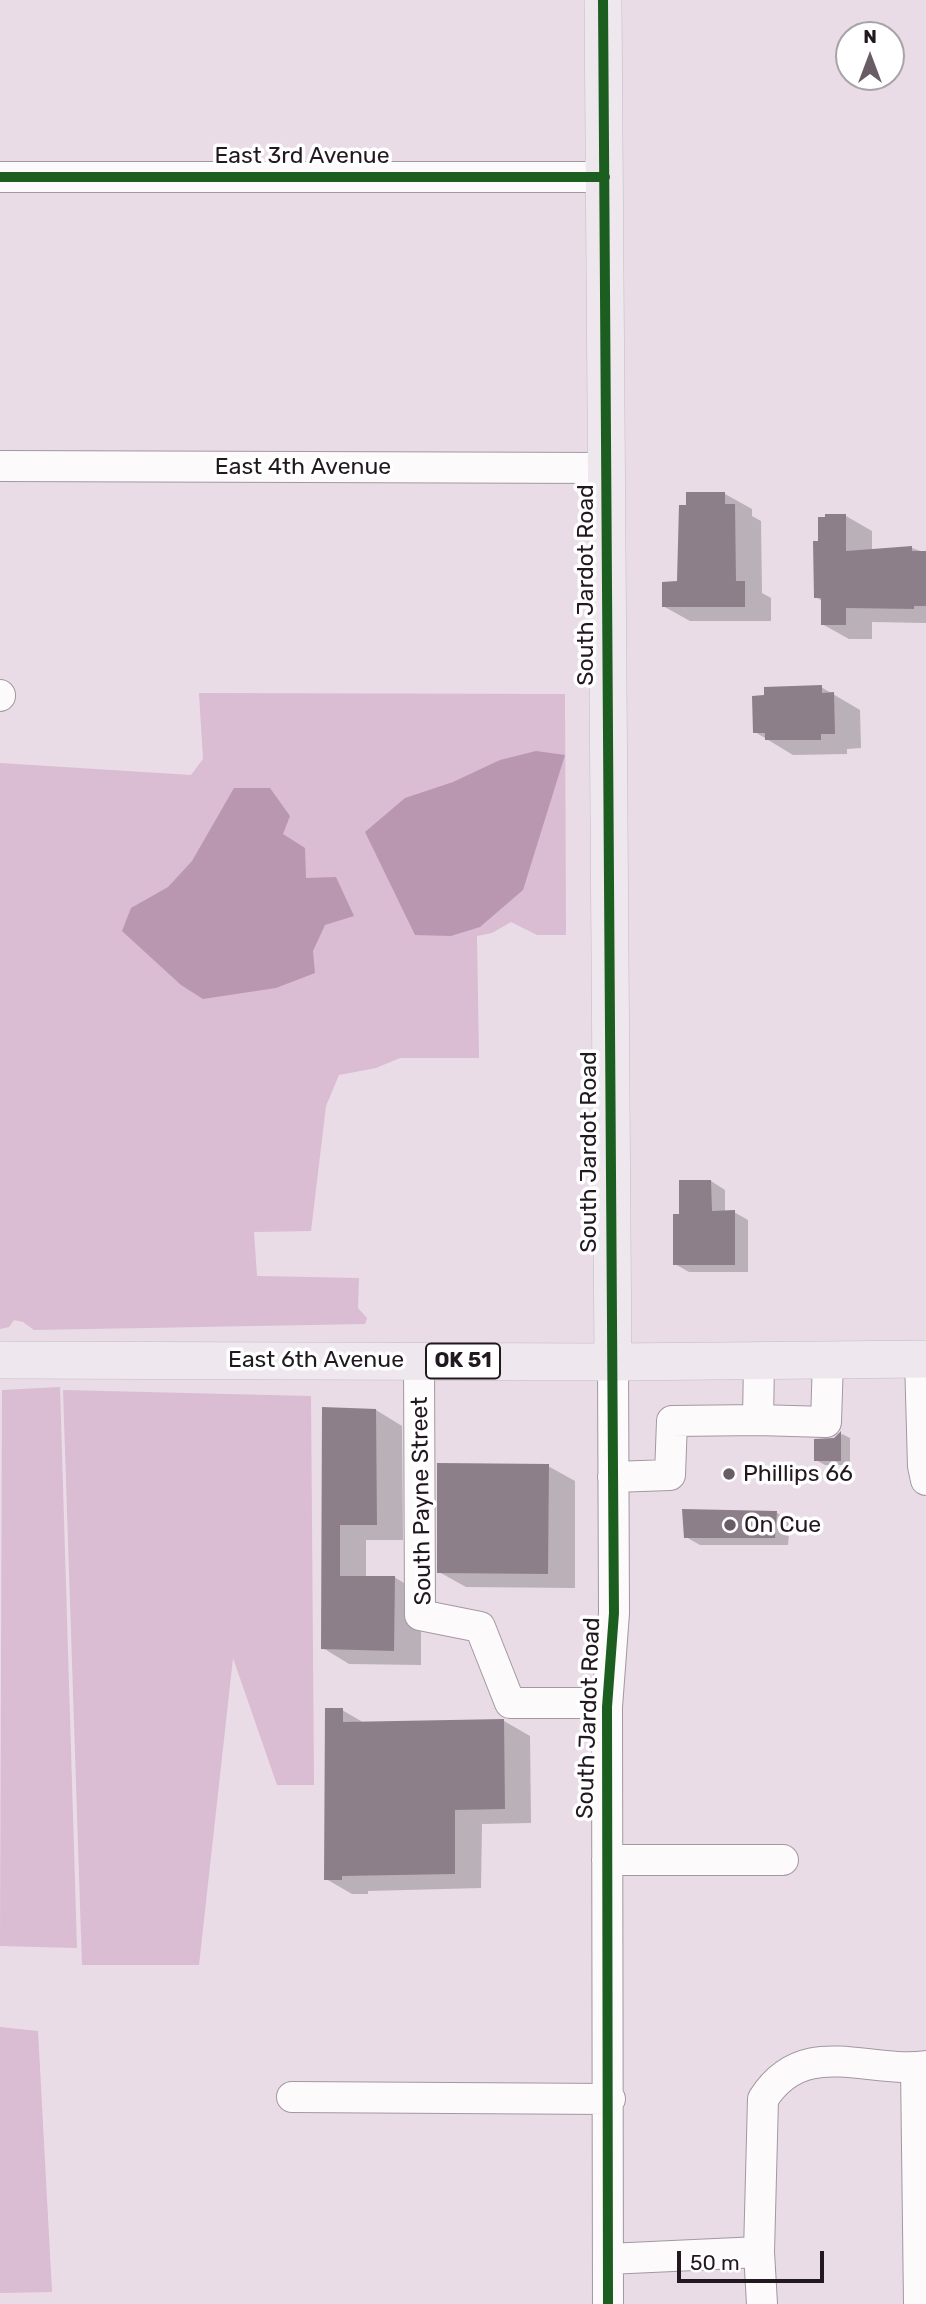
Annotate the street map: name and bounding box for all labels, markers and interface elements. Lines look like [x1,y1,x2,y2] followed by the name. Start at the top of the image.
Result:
[835,21,905,91] north arrow
[863,25,877,48] text: N
[214,142,390,170] street label: East 3rd Avenue
[215,453,391,481] street label: East 4th Avenue
[572,484,600,686] street label: South Jardot Road
[575,1051,603,1253] street label: South Jardot Road
[426,1344,500,1378] road number: OK 51
[228,1346,404,1374] street label: East 6th Avenue
[406,1396,438,1606] street label: South Payne Street
[743,1460,853,1488] place label: Phillips 66
[721,1466,737,1482] marker: Phillips 66
[744,1511,821,1539] place label: On Cue
[722,1517,738,1533] marker: On Cue
[572,1617,606,1819] street label: South Jardot Road
[681,2238,828,2282] scale bar
[690,2250,740,2275] text: 50 m

